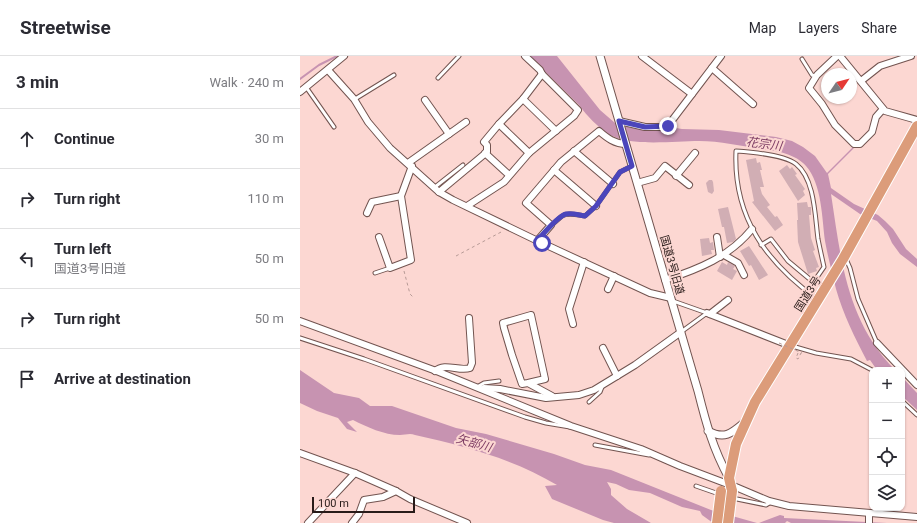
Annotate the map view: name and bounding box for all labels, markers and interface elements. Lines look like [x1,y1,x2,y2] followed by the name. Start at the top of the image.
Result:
[20,16,111,39] text: Streetwise
[749,20,776,36] text: Map
[798,20,839,36] text: Layers
[861,20,897,36] text: Share
[821,68,857,104] north arrow
[16,72,59,92] text: 3 min
[209,75,284,90] text: Walk · 240 m
[659,117,677,135] route end
[16,128,38,150] icon: ahead
[54,130,115,148] text: Continue
[255,131,284,146] text: 30 m
[745,135,785,153] water label: 花宗川
[16,188,38,210] icon: right
[54,190,120,208] text: Turn right
[247,191,284,206] text: 110 m
[533,234,551,252] route start
[657,234,687,296] street label: 国道3号旧道
[54,240,111,258] text: Turn left
[16,248,38,270] icon: left
[255,251,284,266] text: 50 m
[54,261,126,276] text: 国道3号旧道
[792,274,824,314] street label: 国道3号
[16,308,38,330] icon: right
[54,310,120,328] text: Turn right
[255,311,284,326] text: 50 m
[869,367,905,511] map controls
[869,367,905,403] button: +
[16,368,38,390] icon: arrive
[54,370,191,388] text: Arrive at destination
[869,403,905,439] button: −
[455,431,495,455] water label: 矢部川
[869,439,905,475] button: locate
[869,475,905,511] button: layers
[312,495,415,514] scale bar
[318,497,349,510] text: 100 m

